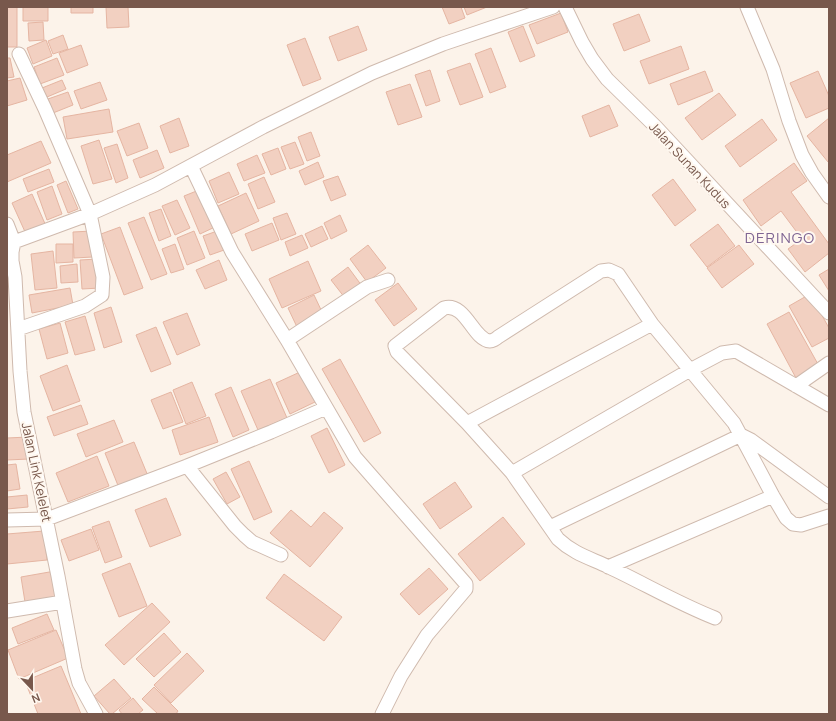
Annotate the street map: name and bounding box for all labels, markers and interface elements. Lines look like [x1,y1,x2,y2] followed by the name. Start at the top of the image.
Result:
[645,118,735,212] street label: Jalan Sunan Kudus
[745,227,815,248] district label: DERINGO
[18,420,56,524] street label: Jalan Link Kelelet
[12,669,52,709] north arrow
[29,690,42,707] text: N

